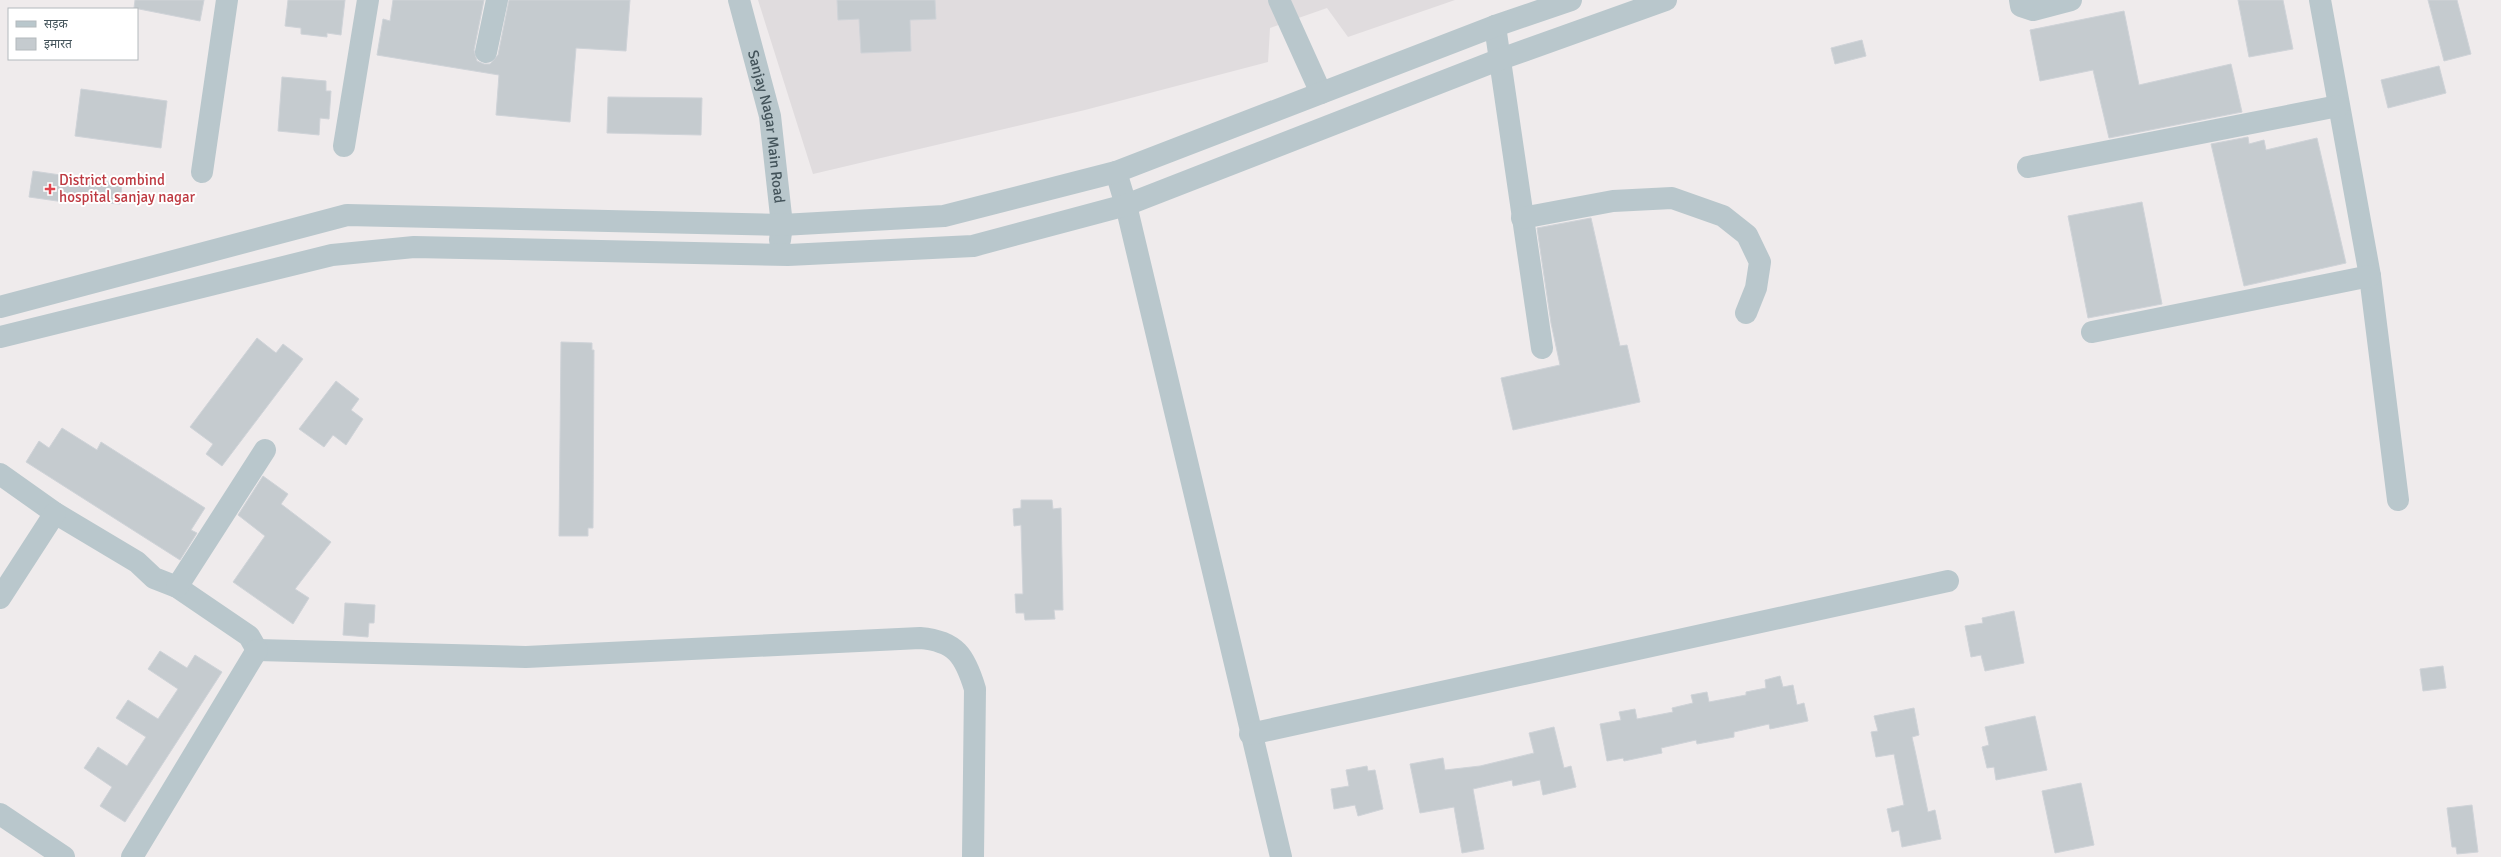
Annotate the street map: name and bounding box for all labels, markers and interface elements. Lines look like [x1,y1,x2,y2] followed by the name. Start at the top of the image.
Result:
[8,8,138,60] legend
[44,17,69,32] text: सड़क
[44,37,73,52] text: इमारत
[744,48,789,204] street label: Sanjay Nagar Main Road
[59,171,196,206] place label: District combind hospital sanjay nagar
[44,183,56,195] marker: District combind hospital sanjay nagar

